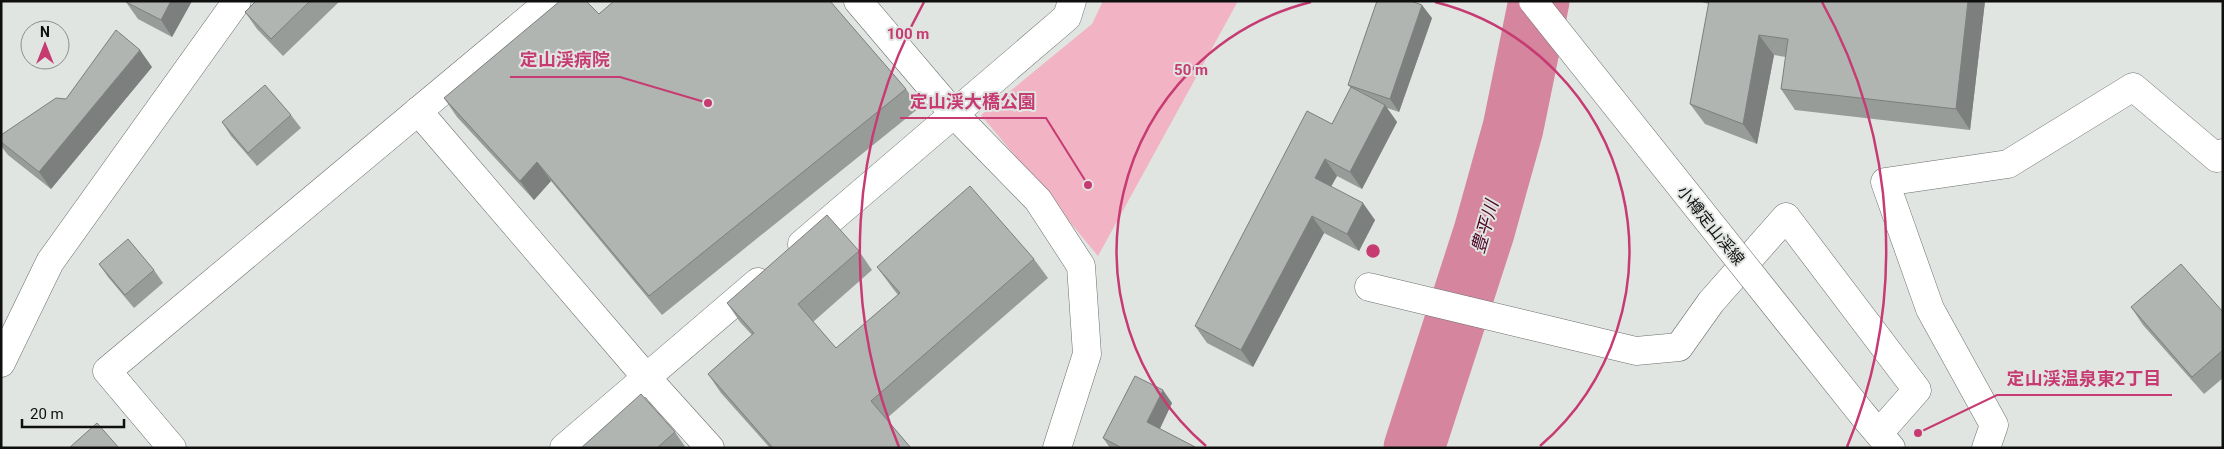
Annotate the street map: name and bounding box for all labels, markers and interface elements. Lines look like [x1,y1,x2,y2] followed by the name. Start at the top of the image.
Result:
[20,20,70,70] north arrow
[40,24,50,40] text: N
[887,25,929,43] text: 100 m
[510,44,620,77] callout: 定山渓病院
[520,49,610,70] text: 定山渓病院
[1174,61,1208,79] text: 50 m
[900,85,1046,118] callout: 定山渓大橋公園
[910,91,1036,112] text: 定山渓大橋公園
[1673,182,1748,269] street label: 小樽定山渓線
[1467,196,1503,256] water label: 豊平川
[1364,242,1382,260] centre of rings
[1997,362,2172,395] callout: 定山渓温泉東2丁目
[2007,368,2161,389] text: 定山渓温泉東2丁目
[22,396,125,428] scale bar
[30,405,64,423] text: 20 m

